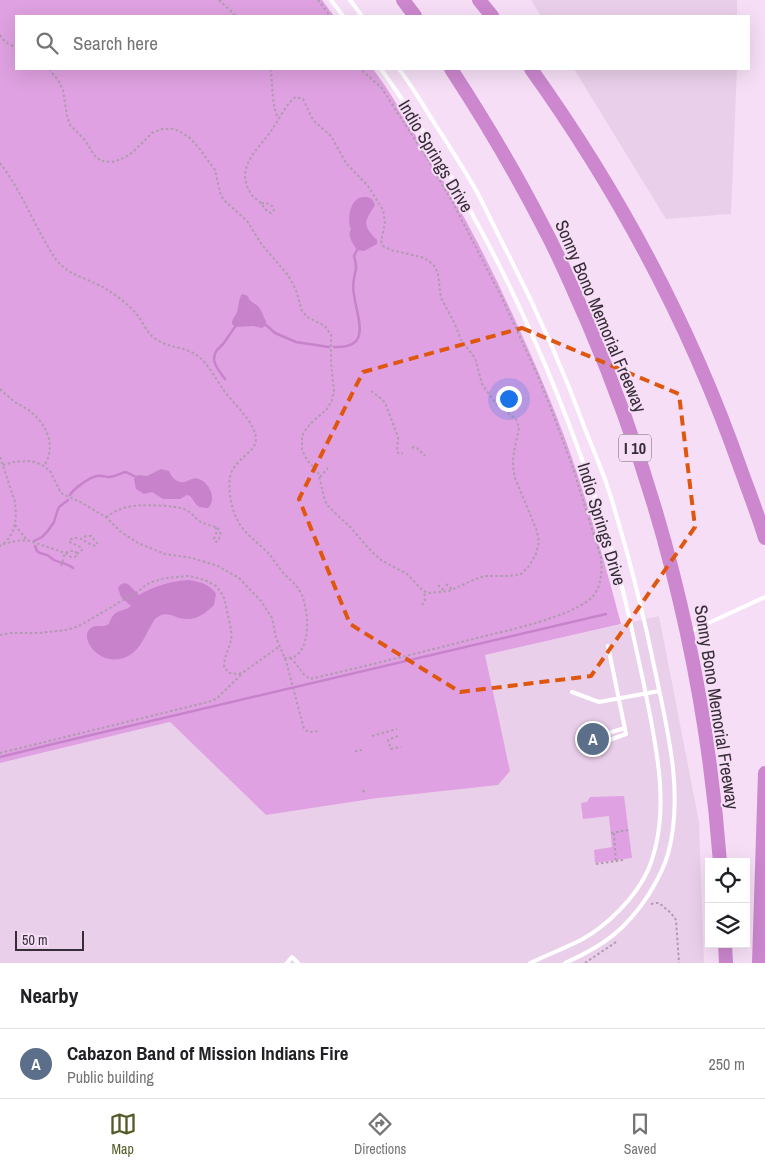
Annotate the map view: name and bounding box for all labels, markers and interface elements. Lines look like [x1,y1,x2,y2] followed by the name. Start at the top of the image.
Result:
[15,15,750,70] search box
[33,29,61,57] icon: search
[73,30,158,56] text: Search here
[393,95,479,217] street label: Indio Springs Drive
[549,216,653,417] street label: Sonny Bono Memorial Freeway
[496,386,522,412] your location
[619,434,651,462] road number: I 10
[571,460,633,588] street label: Indio Springs Drive
[688,603,746,812] street label: Sonny Bono Memorial Freeway
[577,720,609,758] pin: A
[705,858,750,948] map controls
[705,858,750,903] button: locate
[705,903,750,948] button: layers
[15,928,84,951] scale bar
[22,931,48,949] text: 50 m
[20,981,78,1010] text: Nearby
[67,1040,348,1066] text: Cabazon Band of Mission Indians Fire
[31,1053,41,1075] text: A
[709,1053,745,1075] text: 250 m
[67,1066,154,1088] text: Public building
[109,1110,137,1158] tab: Map
[354,1110,406,1158] tab: Directions
[624,1110,656,1158] tab: Saved

